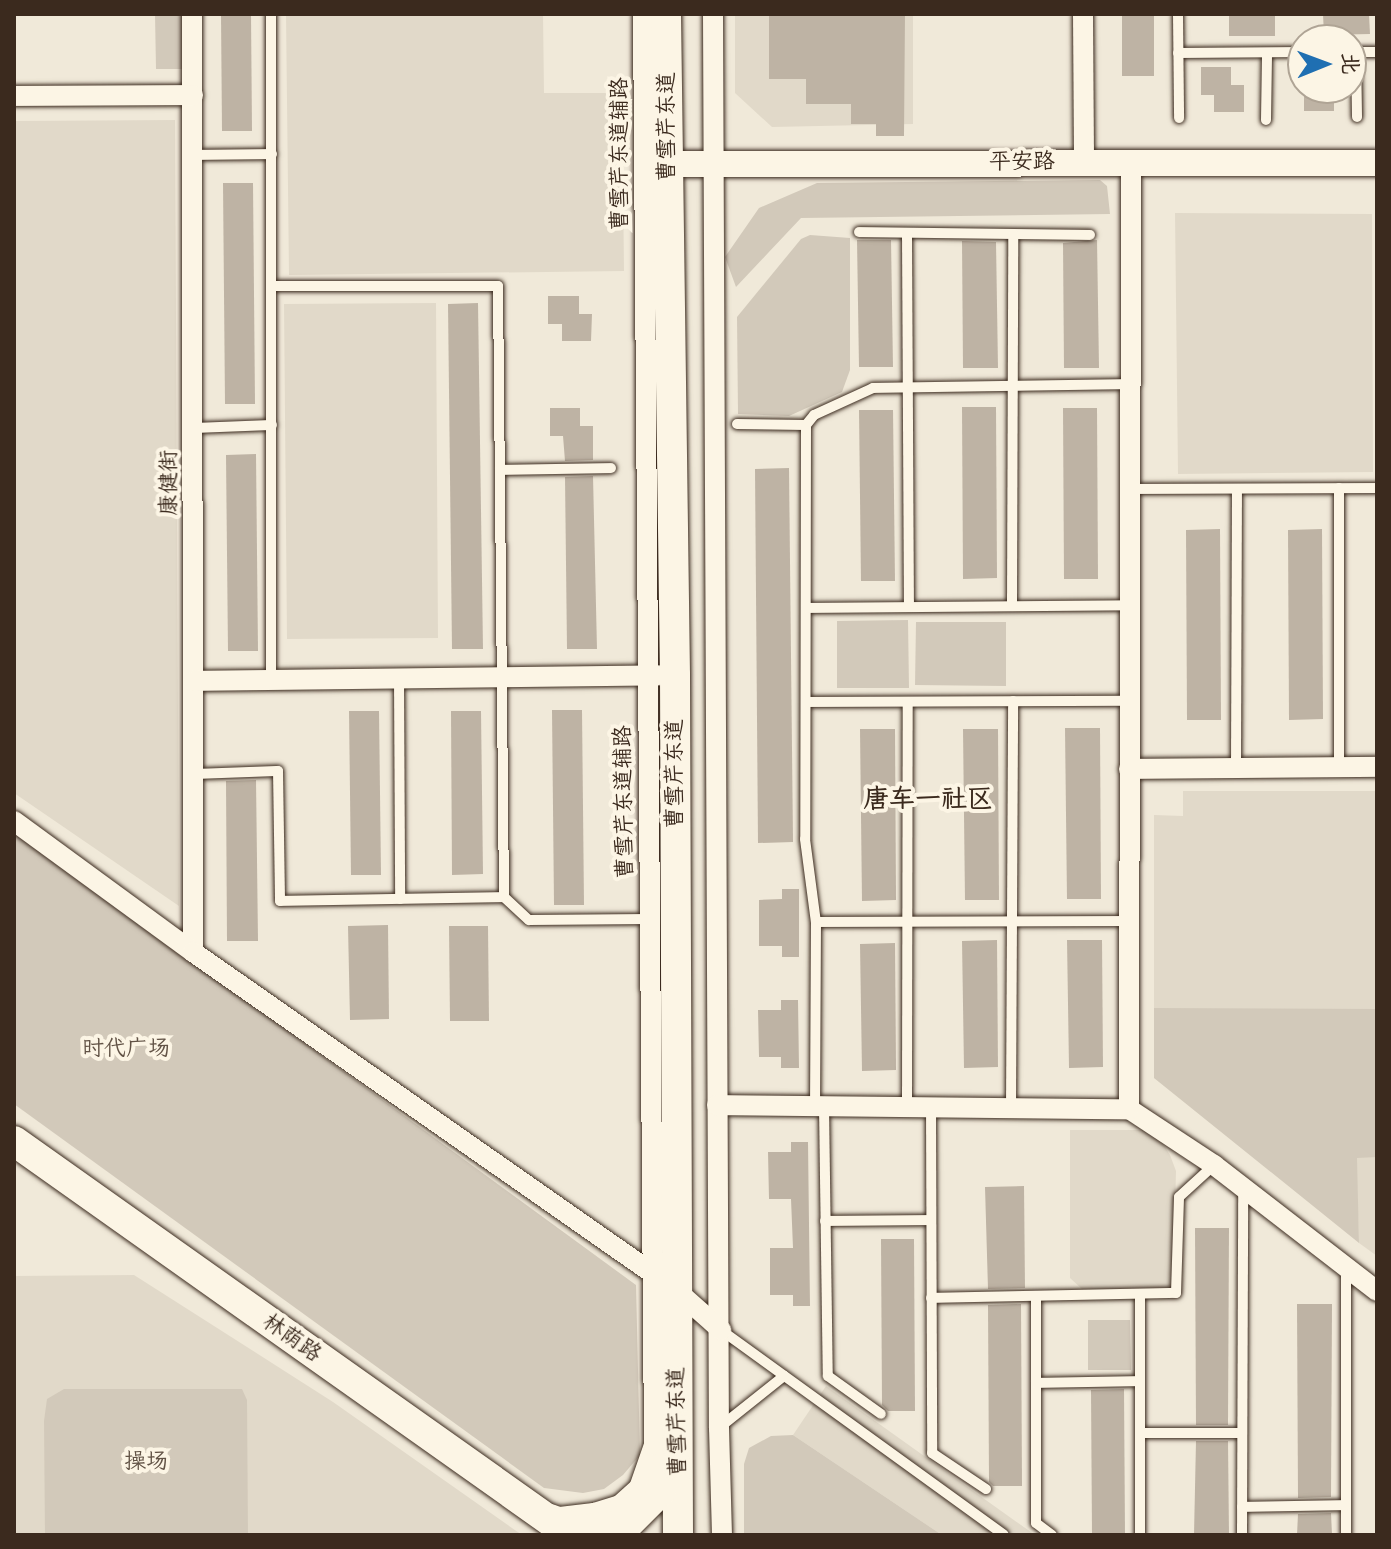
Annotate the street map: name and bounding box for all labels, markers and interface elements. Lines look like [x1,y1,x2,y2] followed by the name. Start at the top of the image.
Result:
[1287,24,1367,104] north arrow
[1336,52,1363,75] text: 北
[654,72,680,182] street label: 曹雪芹东道
[607,77,633,231] street label: 曹雪芹东道辅路
[989,149,1055,175] street label: 平安路
[156,450,182,516] street label: 康健街
[662,719,688,829] street label: 曹雪芹东道
[609,725,639,879] street label: 曹雪芹东道辅路
[863,784,993,816] district label: 唐车一社区
[82,1036,170,1062] park label: 时代广场
[257,1308,327,1368] street label: 林荫路
[663,1367,691,1477] street label: 曹雪芹东道
[124,1449,168,1475] park label: 操场

